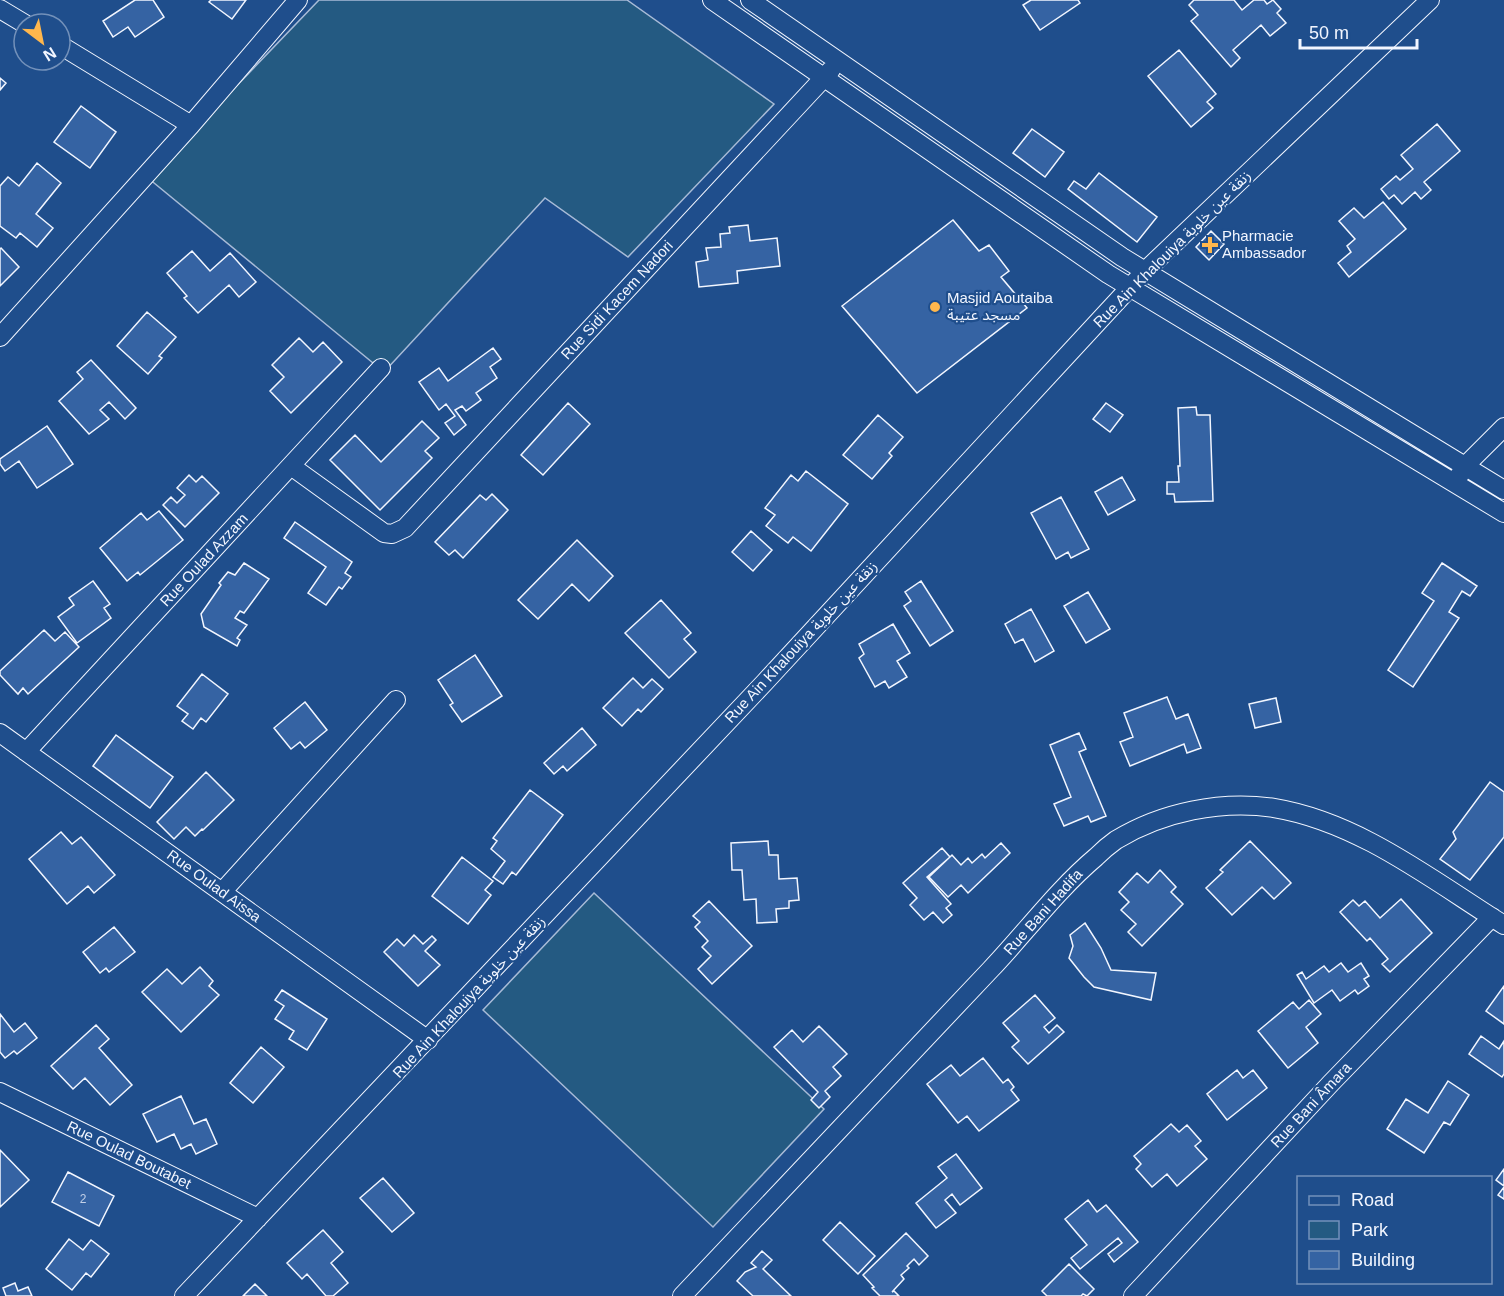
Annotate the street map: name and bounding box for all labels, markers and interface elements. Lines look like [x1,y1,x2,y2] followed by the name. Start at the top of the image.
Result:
[12,12,72,72] north arrow
[1300,12,1417,50] scale bar
[1309,23,1349,43] text: 50 m
[40,44,59,65] text: N
[1090,167,1254,331] street label: Rue Ain Khalouiya زنقة عين خلوية
[1222,227,1306,261] place label: Pharmacie Ambassador
[557,237,676,362] street label: Rue Sidi Kacem Nadori
[1203,238,1217,252] marker: Pharmacie Ambassador
[947,289,1054,323] place label: Masjid Aoutaiba مسجد عتيبة
[928,300,942,314] marker: Masjid Aoutaiba مسجد عتيبة
[156,510,251,610] street label: Rue Oulad Azzam
[721,557,881,727] street label: Rue Ain Khalouiya زنقة عين خلوية
[164,846,265,926] street label: Rue Oulad Aissa
[1000,865,1086,958] street label: Rue Bani Hadifa
[389,912,549,1082] street label: Rue Ain Khalouiya زنقة عين خلوية
[1267,1058,1355,1151] street label: Rue Bani Âmara
[64,1117,195,1192] street label: Rue Oulad Boutabet
[1297,1176,1492,1284] legend
[1351,1190,1394,1210] text: Road
[80,1192,87,1206] house number: 2
[1351,1220,1389,1240] text: Park
[1351,1250,1415,1270] text: Building

